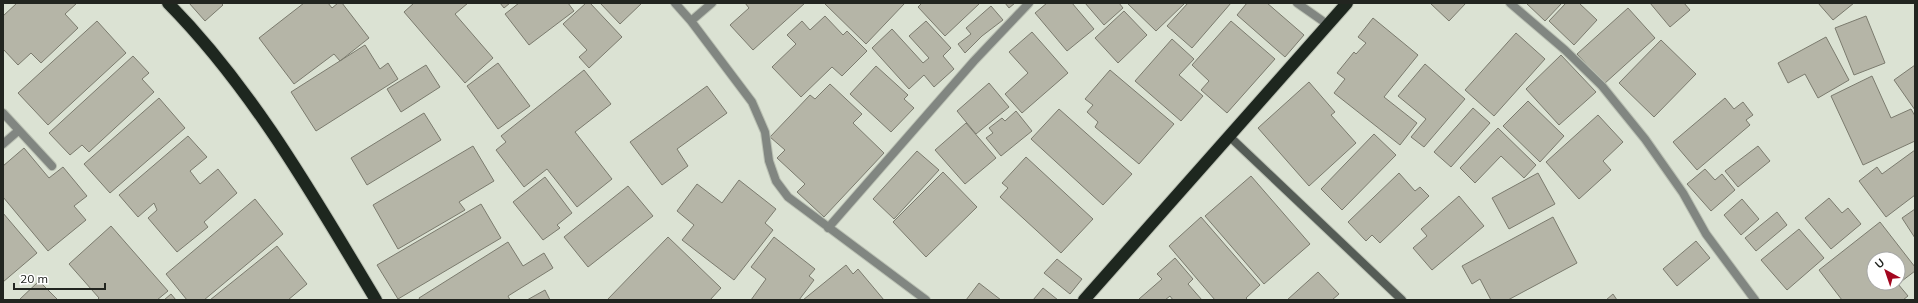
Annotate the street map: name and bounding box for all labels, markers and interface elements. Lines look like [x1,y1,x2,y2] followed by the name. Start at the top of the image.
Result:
[1866,251,1906,291] north arrow
[1872,255,1887,271] text: U
[14,265,105,291] scale bar
[20,271,48,286] text: 20 m

